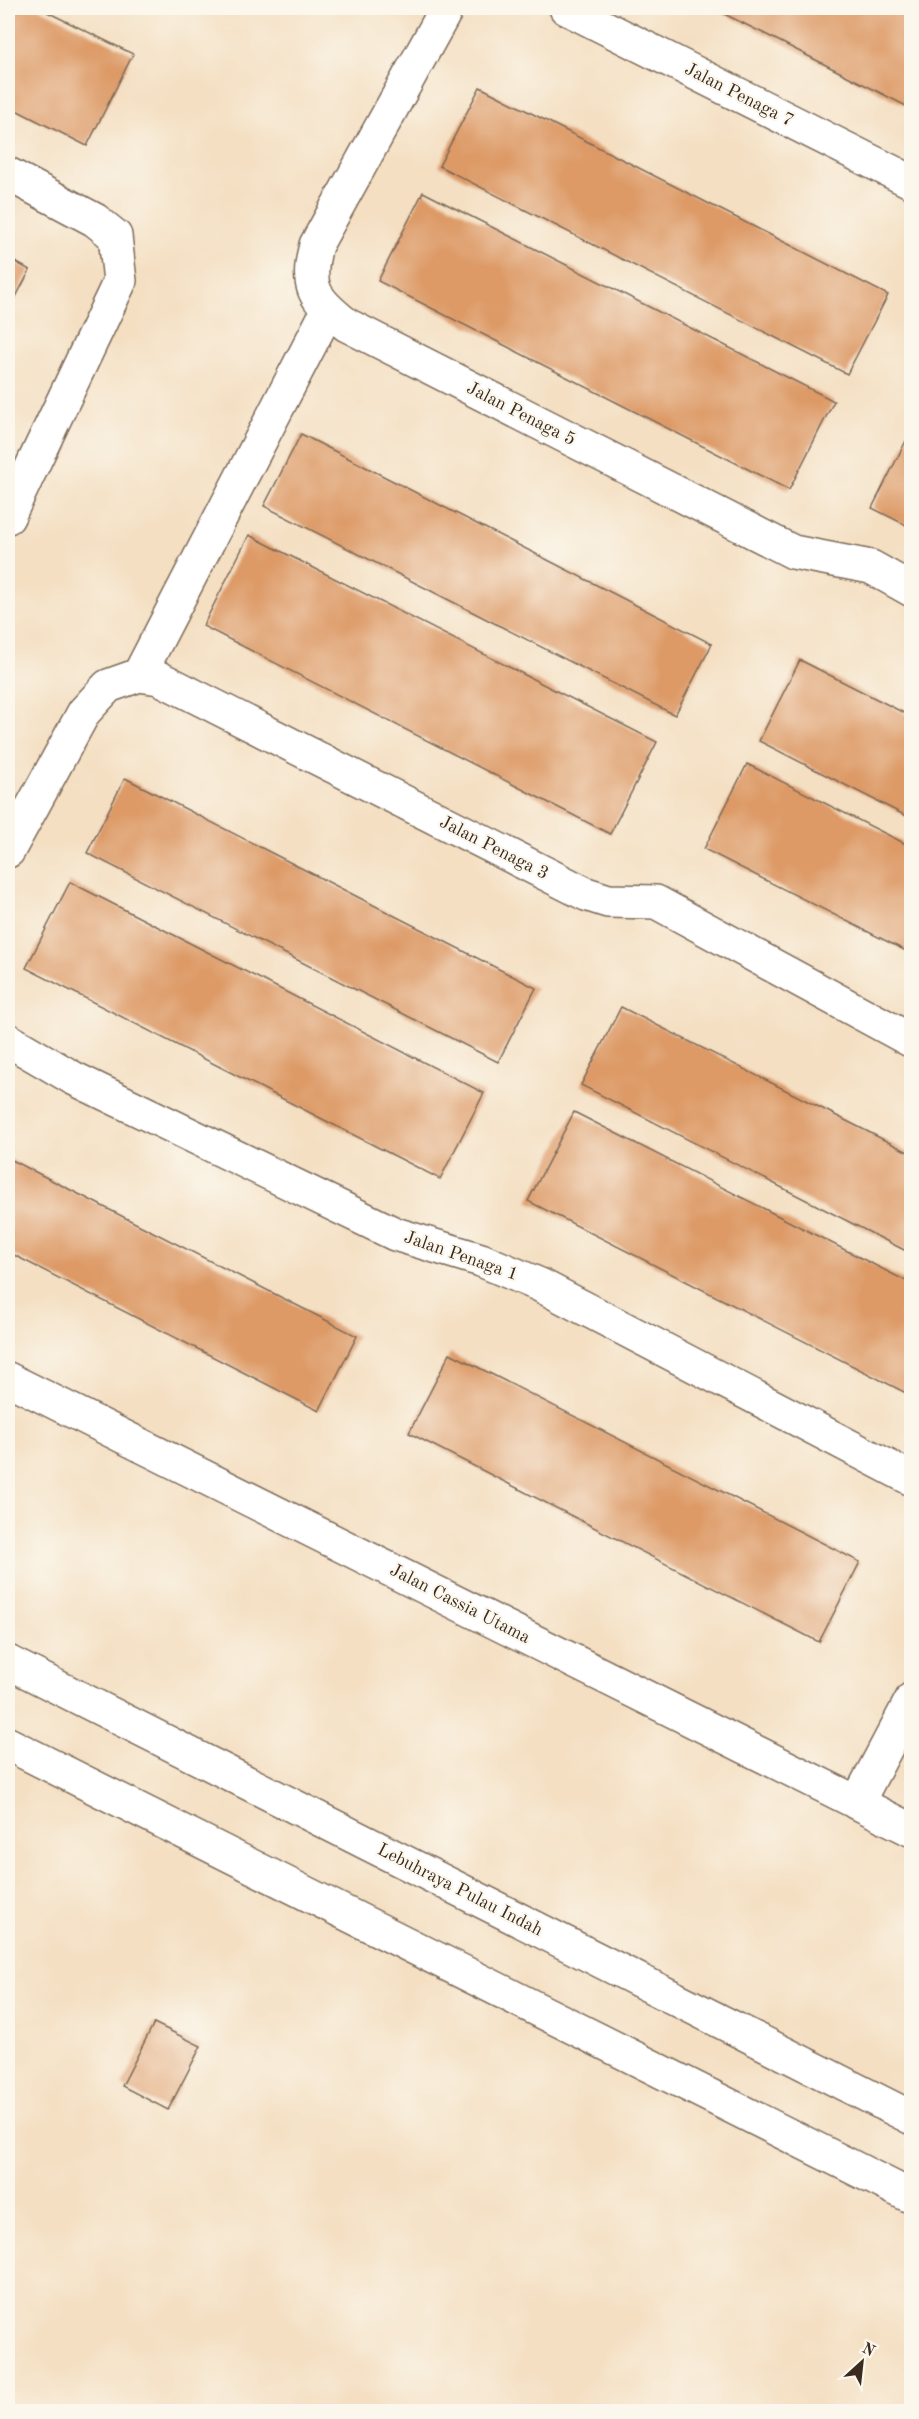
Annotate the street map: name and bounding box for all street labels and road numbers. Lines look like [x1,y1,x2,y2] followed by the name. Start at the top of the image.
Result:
[682,60,796,130] street label: Jalan Penaga 7
[464,379,578,449] street label: Jalan Penaga 5
[437,813,551,883] street label: Jalan Penaga 3
[402,1228,520,1284] street label: Jalan Penaga 1
[387,1561,533,1647] street label: Jalan Cassia Utama
[374,1840,546,1940] street label: Lebuhraya Pulau Indah

